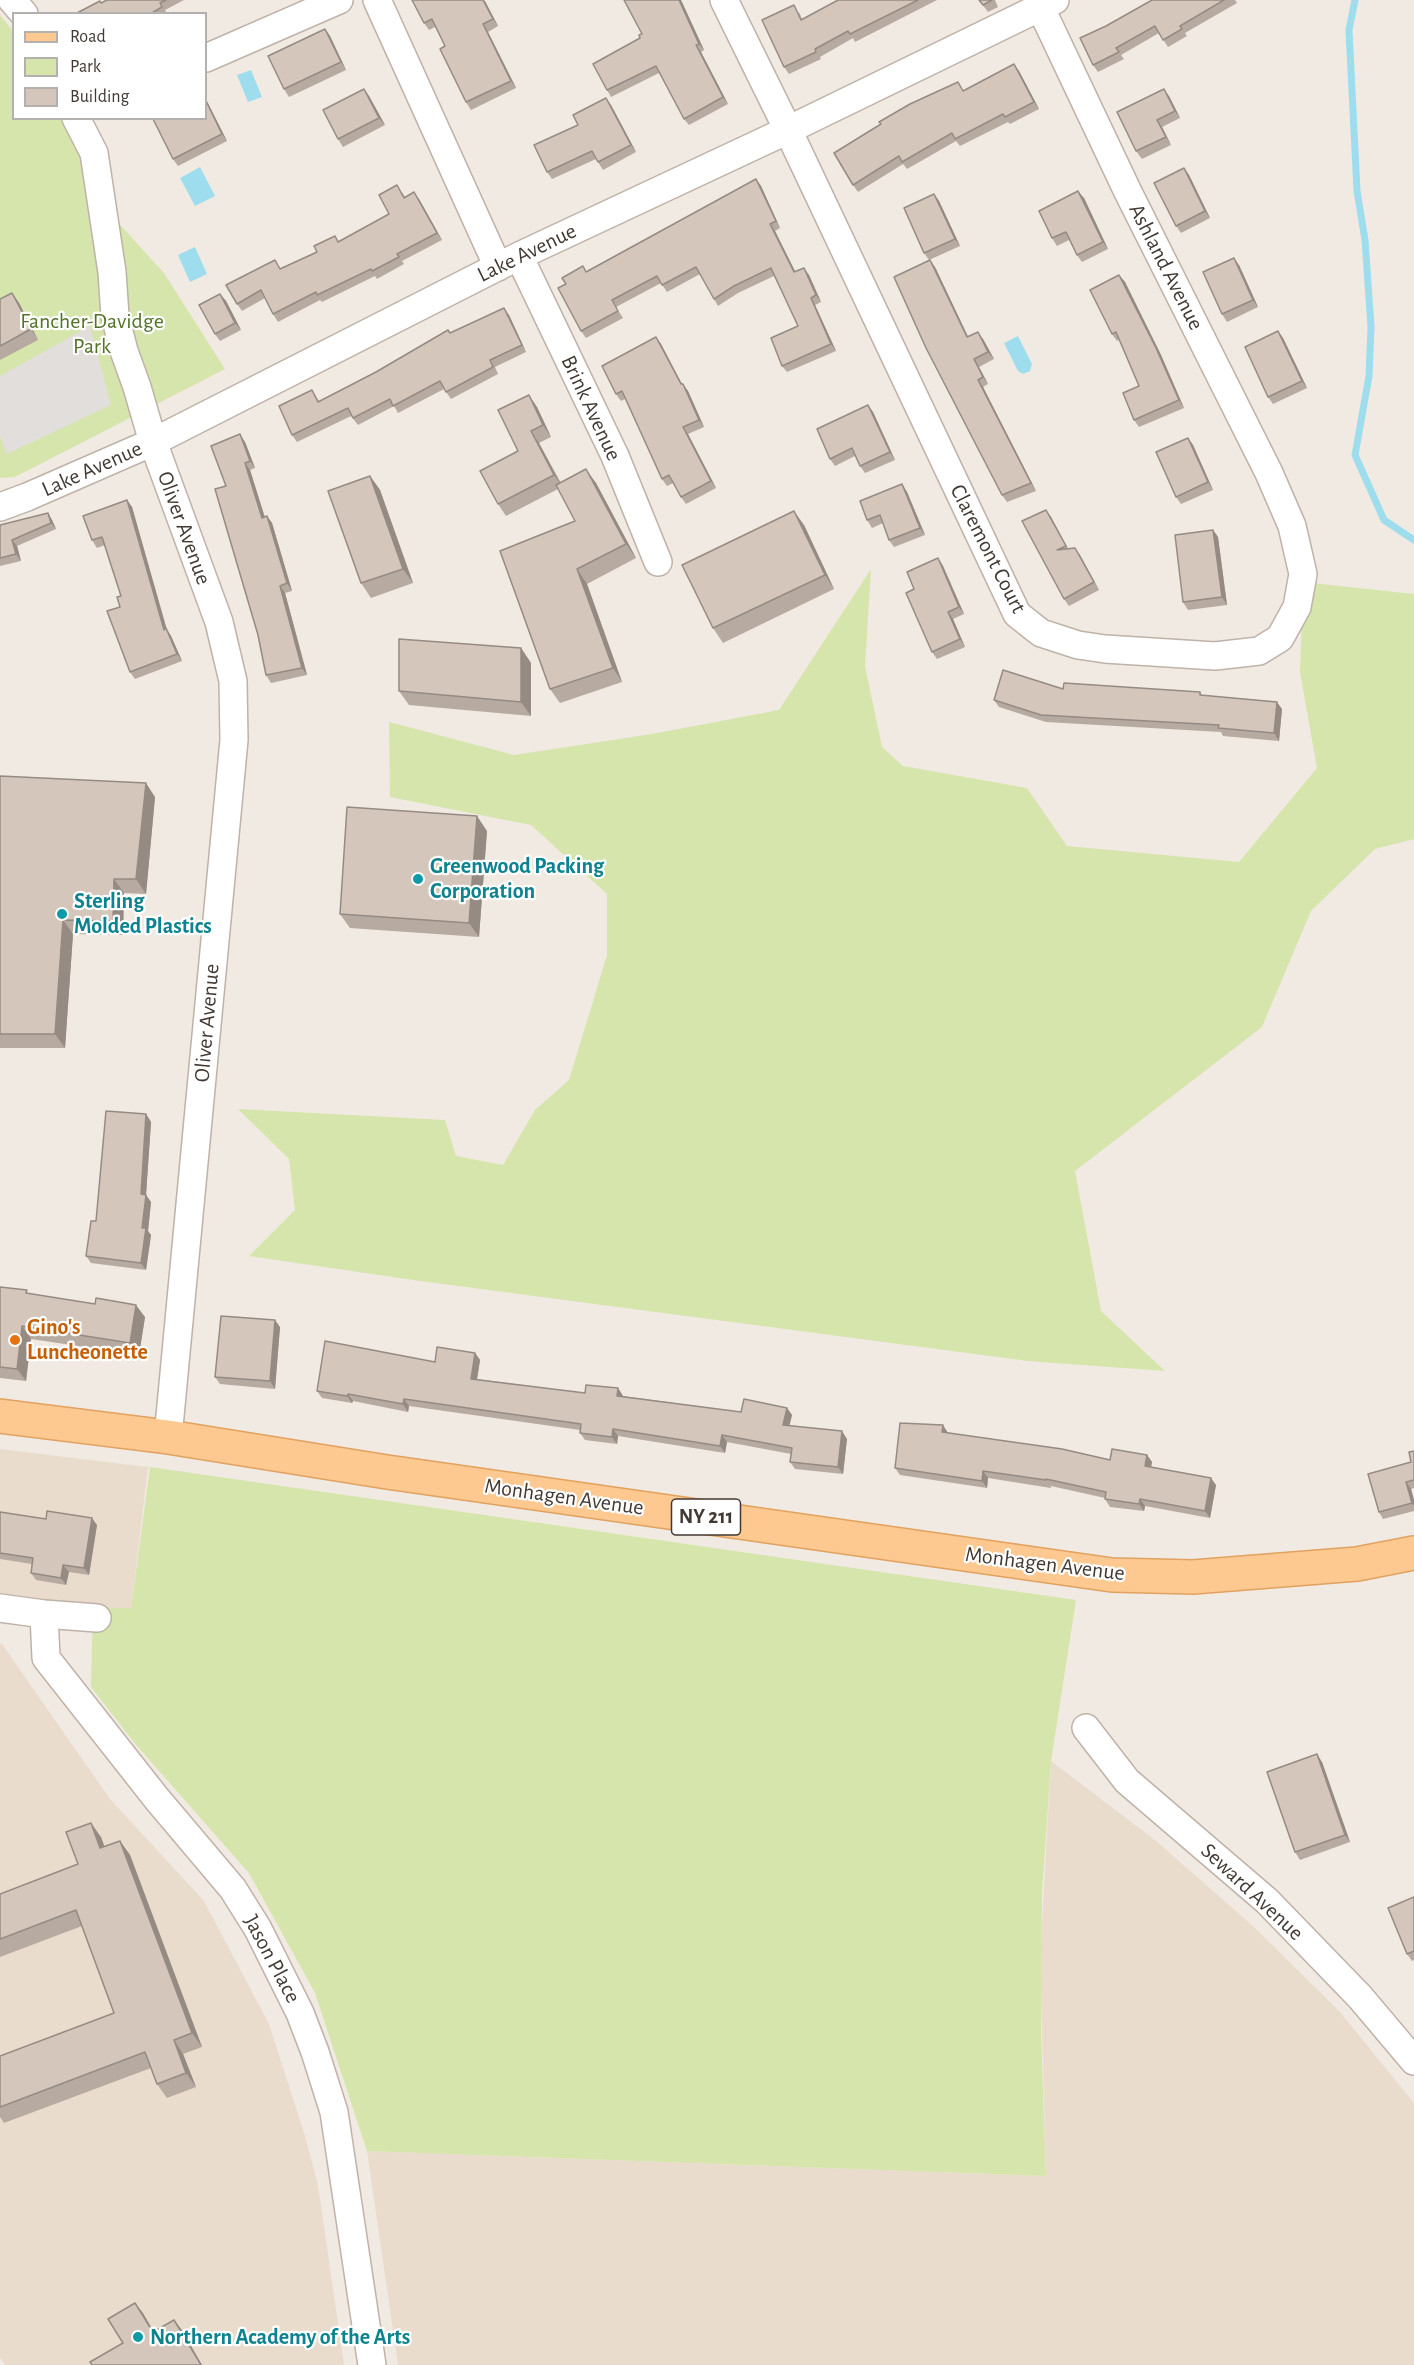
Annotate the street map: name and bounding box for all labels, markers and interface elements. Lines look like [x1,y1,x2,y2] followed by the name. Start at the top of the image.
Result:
[12,12,207,120] legend
[70,28,106,46] text: Road
[70,58,101,76] text: Park
[70,88,129,106] text: Building
[1123,199,1209,335] street label: Ashland Avenue
[473,218,581,288] street label: Lake Avenue
[20,308,164,360] park label: Fancher-Davidge Park
[555,351,627,465] street label: Brink Avenue
[38,435,146,503] street label: Lake Avenue
[151,468,217,588] street label: Oliver Avenue
[944,480,1032,618] street label: Claremont Court
[430,853,604,904] place label: Greenwood Packing Corporation
[411,872,425,886] marker: Greenwood Packing Corporation
[74,888,212,939] place label: Sterling Molded Plastics
[55,907,69,921] marker: Sterling Molded Plastics
[189,963,225,1083] street label: Oliver Avenue
[27,1314,148,1366] place label: Gino's Luncheonette
[8,1333,22,1347] marker: Gino's Luncheonette
[483,1473,645,1521] street label: Monhagen Avenue
[672,1499,740,1535] road number: NY 211
[964,1541,1126,1587] street label: Monhagen Avenue
[1195,1838,1309,1946] street label: Seward Avenue
[238,1910,306,2008] street label: Jason Place
[150,2324,410,2350] place label: Northern Academy of the Arts
[131,2330,145,2344] marker: Northern Academy of the Arts

